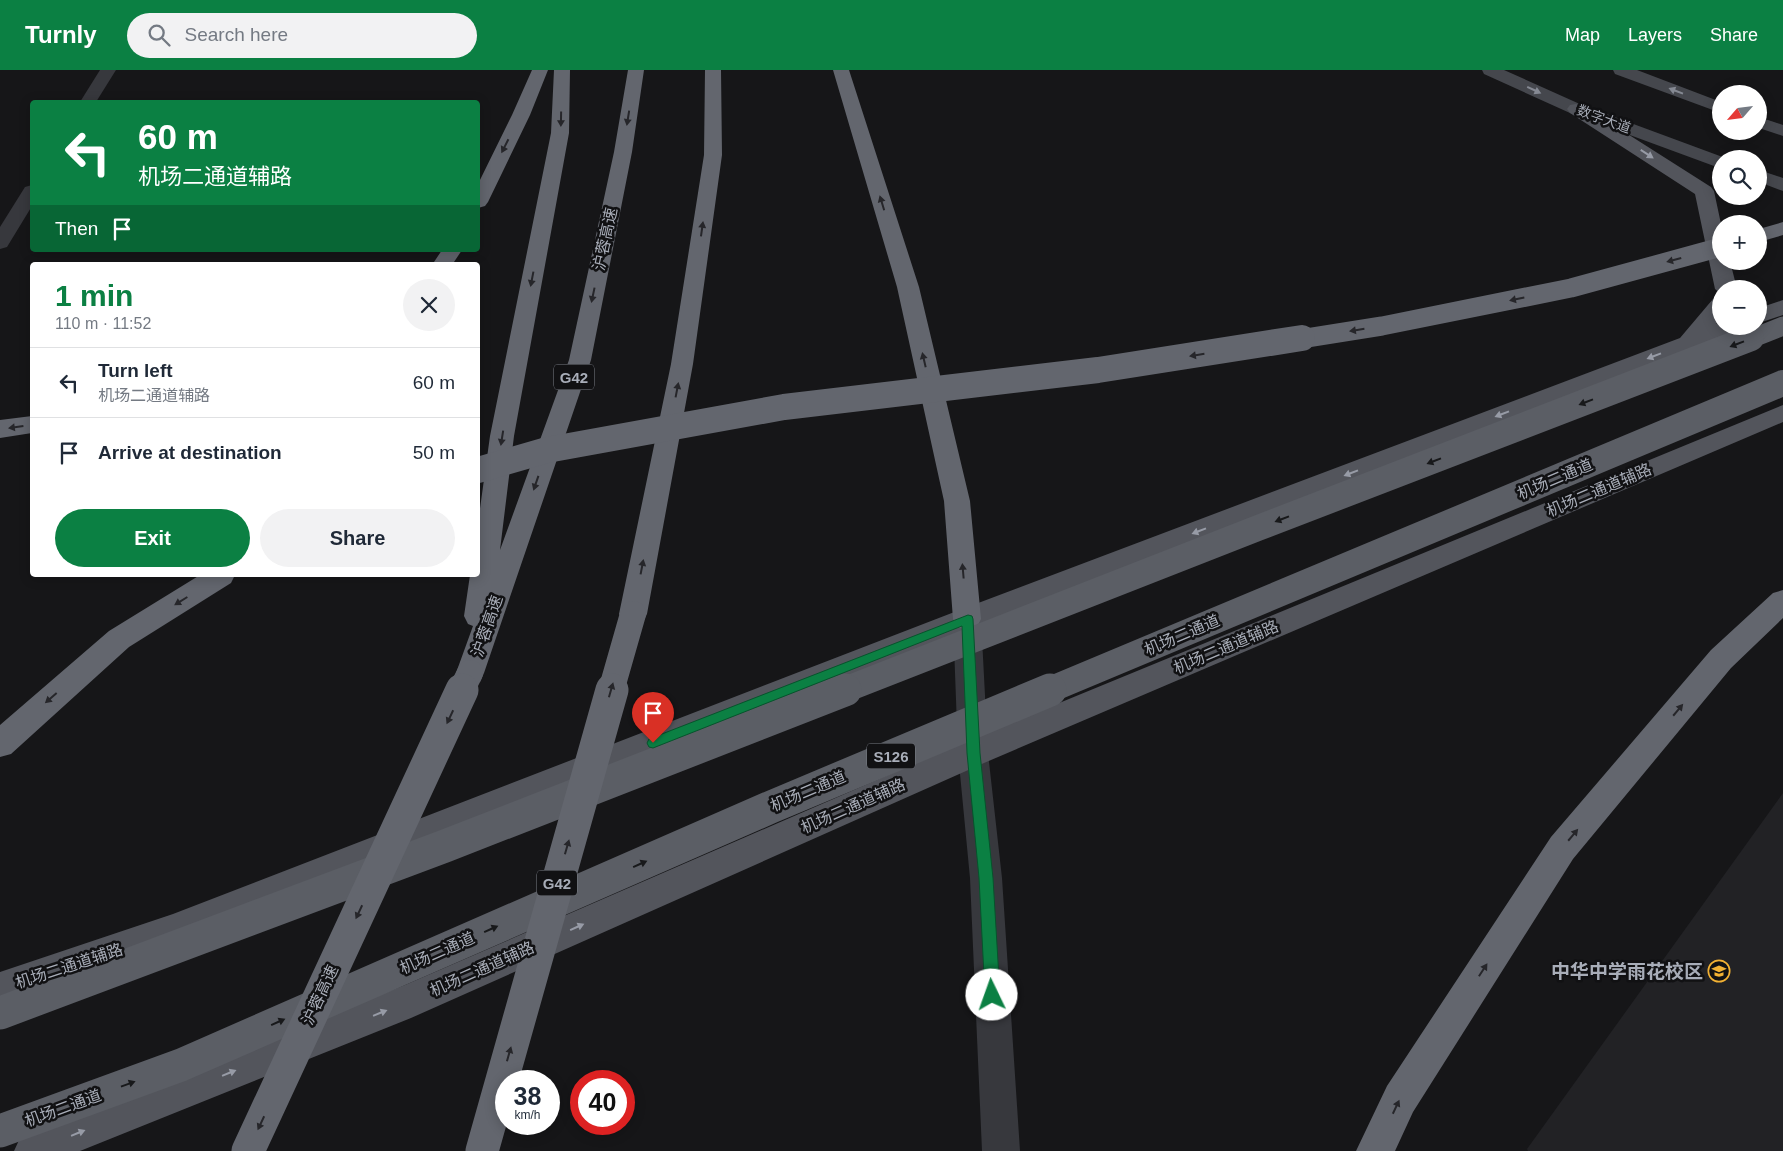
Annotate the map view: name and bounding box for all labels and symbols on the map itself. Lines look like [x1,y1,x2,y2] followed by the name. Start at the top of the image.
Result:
[1712,85,1768,140] north arrow
[1527,87,1541,95] one-way arrow
[1668,87,1683,94] one-way arrow
[1575,102,1633,136] street label: 数字大道
[624,110,632,126] one-way arrow
[556,111,564,127] one-way arrow
[501,139,509,153] one-way arrow
[1640,150,1653,159] one-way arrow
[877,195,885,210] one-way arrow
[590,206,620,272] street label: 沪蓉高速
[698,221,706,237] one-way arrow
[1667,256,1682,264] one-way arrow
[528,271,536,287] one-way arrow
[589,287,597,302] one-way arrow
[1509,295,1524,303] one-way arrow
[1349,327,1365,335] one-way arrow
[1730,341,1745,348] one-way arrow
[1188,351,1204,359] one-way arrow
[920,352,928,367] one-way arrow
[1646,352,1661,360] one-way arrow
[554,364,594,390] road number: G42
[673,382,681,398] one-way arrow
[1578,398,1593,406] one-way arrow
[1495,411,1510,419] one-way arrow
[8,423,24,431] one-way arrow
[498,431,506,447] one-way arrow
[1515,456,1595,502] street label: 机场二通道
[1427,457,1441,465] one-way arrow
[1544,460,1654,520] street label: 机场二通道辅路
[1343,469,1358,477] one-way arrow
[532,476,540,491] one-way arrow
[1275,516,1290,523] one-way arrow
[1191,527,1206,535] one-way arrow
[638,559,646,574] one-way arrow
[959,562,967,578] one-way arrow
[469,593,505,659] street label: 沪蓉高速
[174,596,187,605] one-way arrow
[1142,612,1222,658] street label: 机场二通道
[1171,617,1281,677] street label: 机场二通道辅路
[608,683,616,698] one-way arrow
[46,692,58,704] one-way arrow
[632,692,674,743] pin
[1672,704,1683,717] one-way arrow
[446,710,454,724] one-way arrow
[867,744,915,768] road number: S126
[768,768,848,814] street label: 机场二通道
[798,775,908,837] street label: 机场二通道辅路
[1568,828,1579,841] one-way arrow
[564,839,572,854] one-way arrow
[633,859,647,867] one-way arrow
[537,870,577,896] road number: G42
[355,905,363,919] one-way arrow
[570,923,584,931] one-way arrow
[484,925,498,933] one-way arrow
[397,929,477,977] street label: 机场二通道
[427,938,537,1000] street label: 机场二通道辅路
[13,941,125,991] street label: 机场二通道辅路
[1707,959,1731,983] school or university icon: 中华中学雨花校区
[1551,961,1703,982] place label: 中华中学雨花校区
[299,962,341,1028] street label: 沪蓉高速
[1479,963,1488,977] one-way arrow
[965,968,1017,1020] position arrow
[373,1008,387,1016] one-way arrow
[271,1018,285,1026] one-way arrow
[506,1046,514,1061] one-way arrow
[222,1069,237,1077] one-way arrow
[570,1070,635,1135] speed limit sign: 40
[121,1080,136,1088] one-way arrow
[22,1086,104,1130] street label: 机场二通道
[1392,1100,1400,1114] one-way arrow
[257,1116,265,1130] one-way arrow
[71,1129,86,1137] one-way arrow

